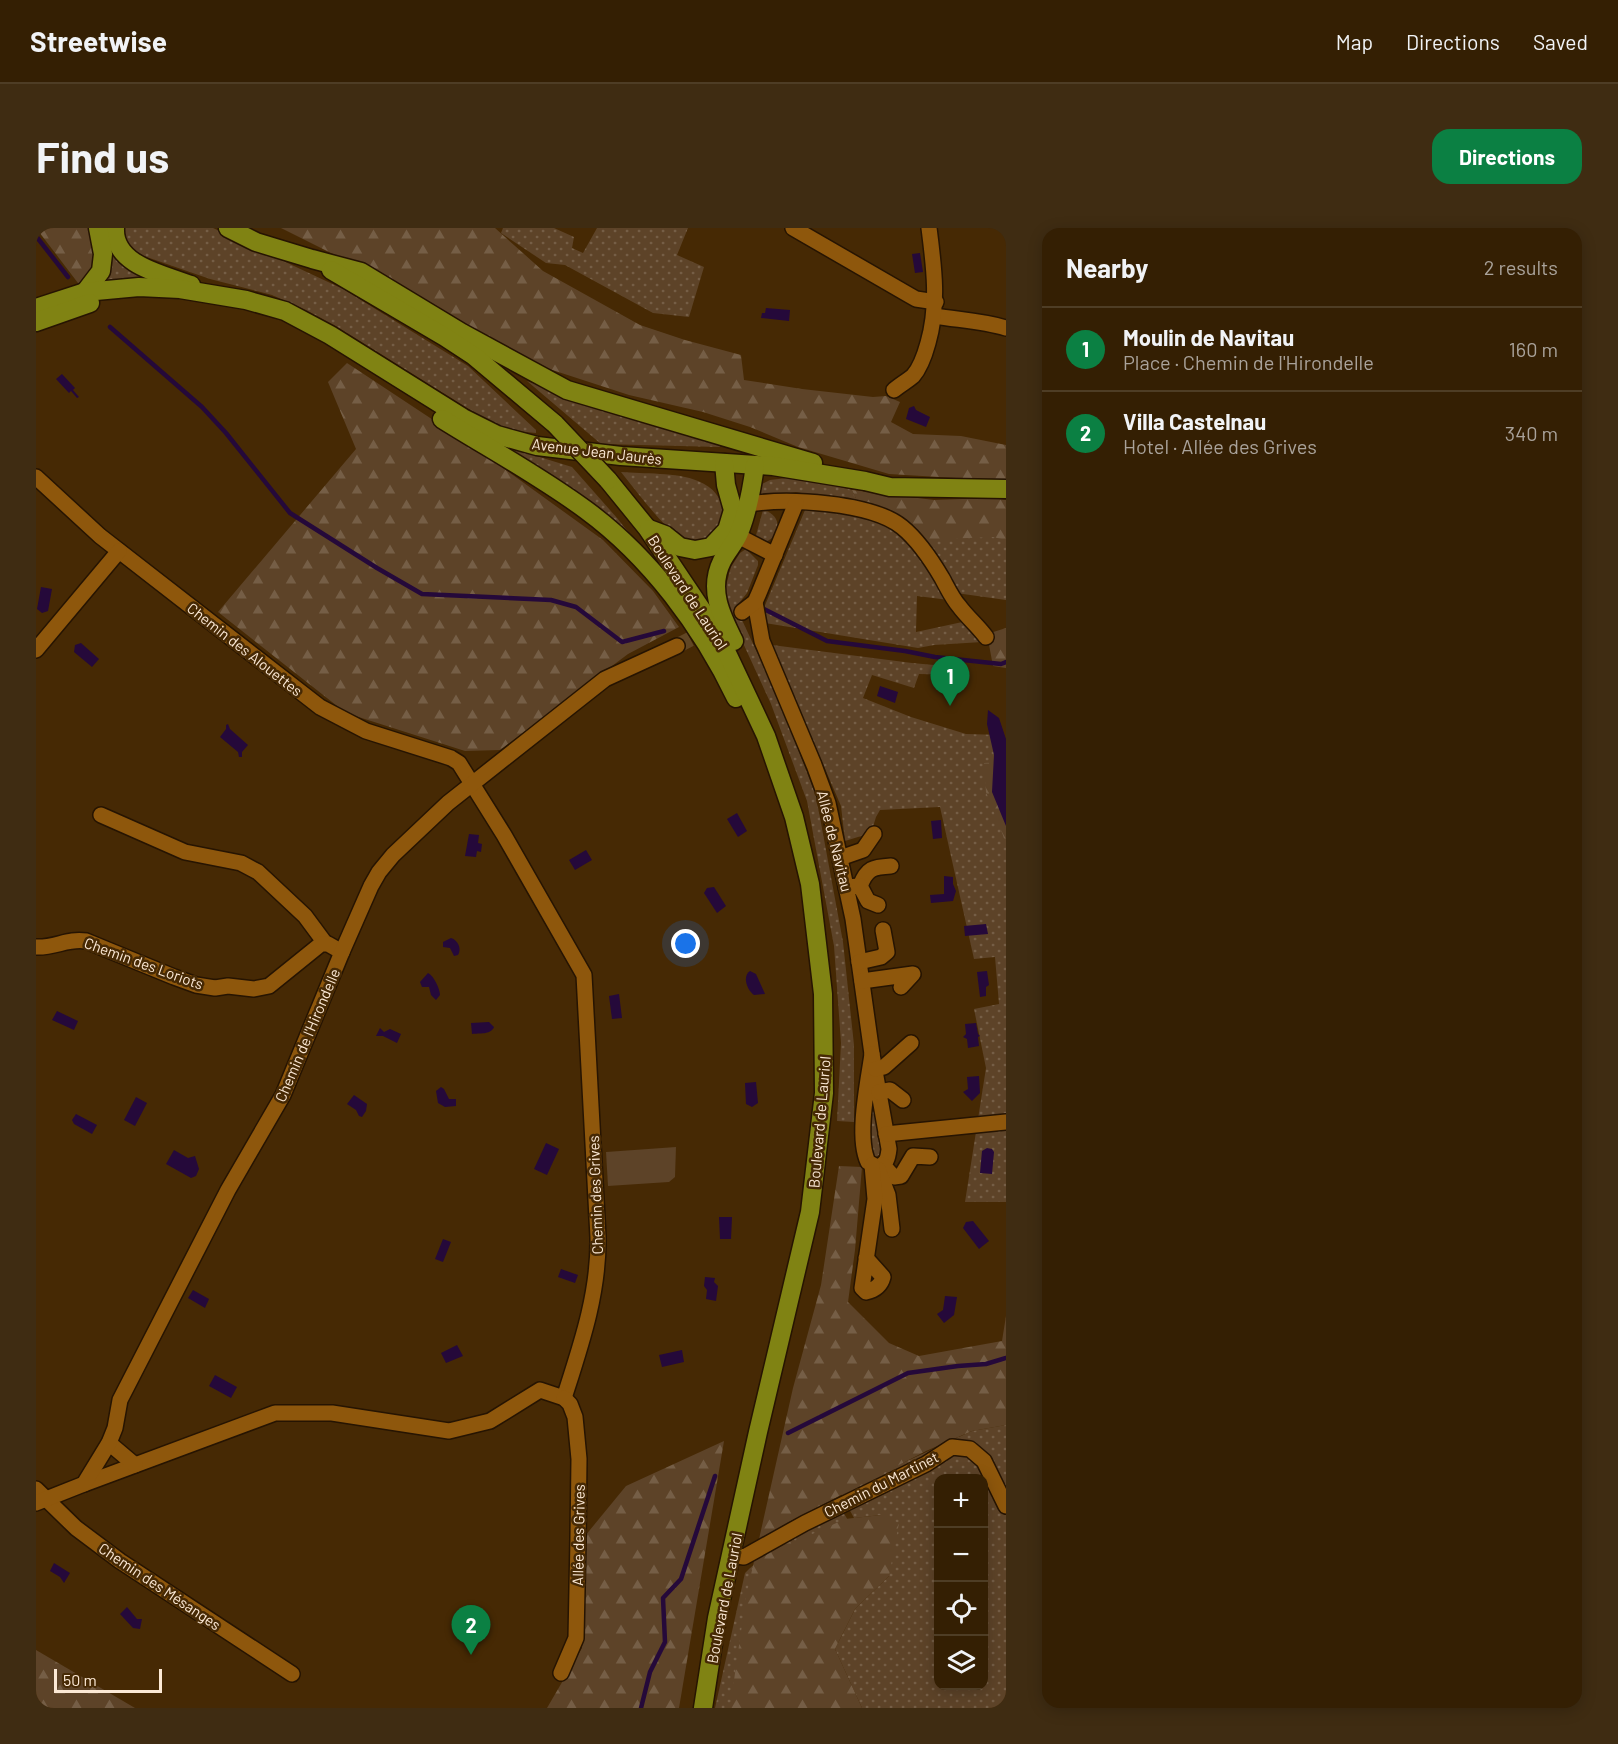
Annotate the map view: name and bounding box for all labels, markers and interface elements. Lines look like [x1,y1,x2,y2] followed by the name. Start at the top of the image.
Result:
[30,24,167,58] text: Streetwise
[1336,29,1373,54] text: Map
[1406,29,1500,54] text: Directions
[1533,29,1588,54] text: Saved
[1432,129,1582,184] button: Directions
[36,131,169,181] text: Find us
[1066,252,1148,283] text: Nearby
[1484,255,1558,279] text: 2 results
[1123,324,1294,350] text: Moulin de Navitau
[1082,337,1089,361] text: 1
[1509,337,1558,361] text: 160 m
[1123,350,1374,374] text: Place · Chemin de l'Hirondelle
[1123,408,1266,434] text: Villa Castelnau
[1080,421,1091,445] text: 2
[1505,421,1558,445] text: 340 m
[531,434,663,468] street label: Avenue Jean Jaurès
[1123,434,1317,458] text: Hotel · Allée des Grives
[644,532,732,652] street label: Boulevard de Lauriol
[184,598,306,700] street label: Chemin des Alouettes
[930,656,970,706] pin: 1
[814,788,856,894] street label: Allée de Navitau
[671,929,700,958] your location
[82,933,206,993] street label: Chemin des Loriots
[271,966,343,1104] street label: Chemin de l'Hirondelle
[804,1055,834,1189] street label: Boulevard de Lauriol
[584,1135,606,1255] street label: Chemin des Grives
[821,1447,941,1521] street label: Chemin du Martinet
[934,1474,988,1690] map controls
[934,1474,988,1528] button: +
[568,1484,588,1586] street label: Allée des Grives
[934,1528,988,1582] button: −
[703,1531,745,1665] street label: Boulevard de Lauriol
[96,1538,224,1634] street label: Chemin des Mésanges
[934,1582,988,1636] button: locate
[452,1606,490,1655] pin: 2
[934,1636,988,1690] button: layers
[54,1666,162,1694] scale bar
[63,1670,97,1689] text: 50 m

